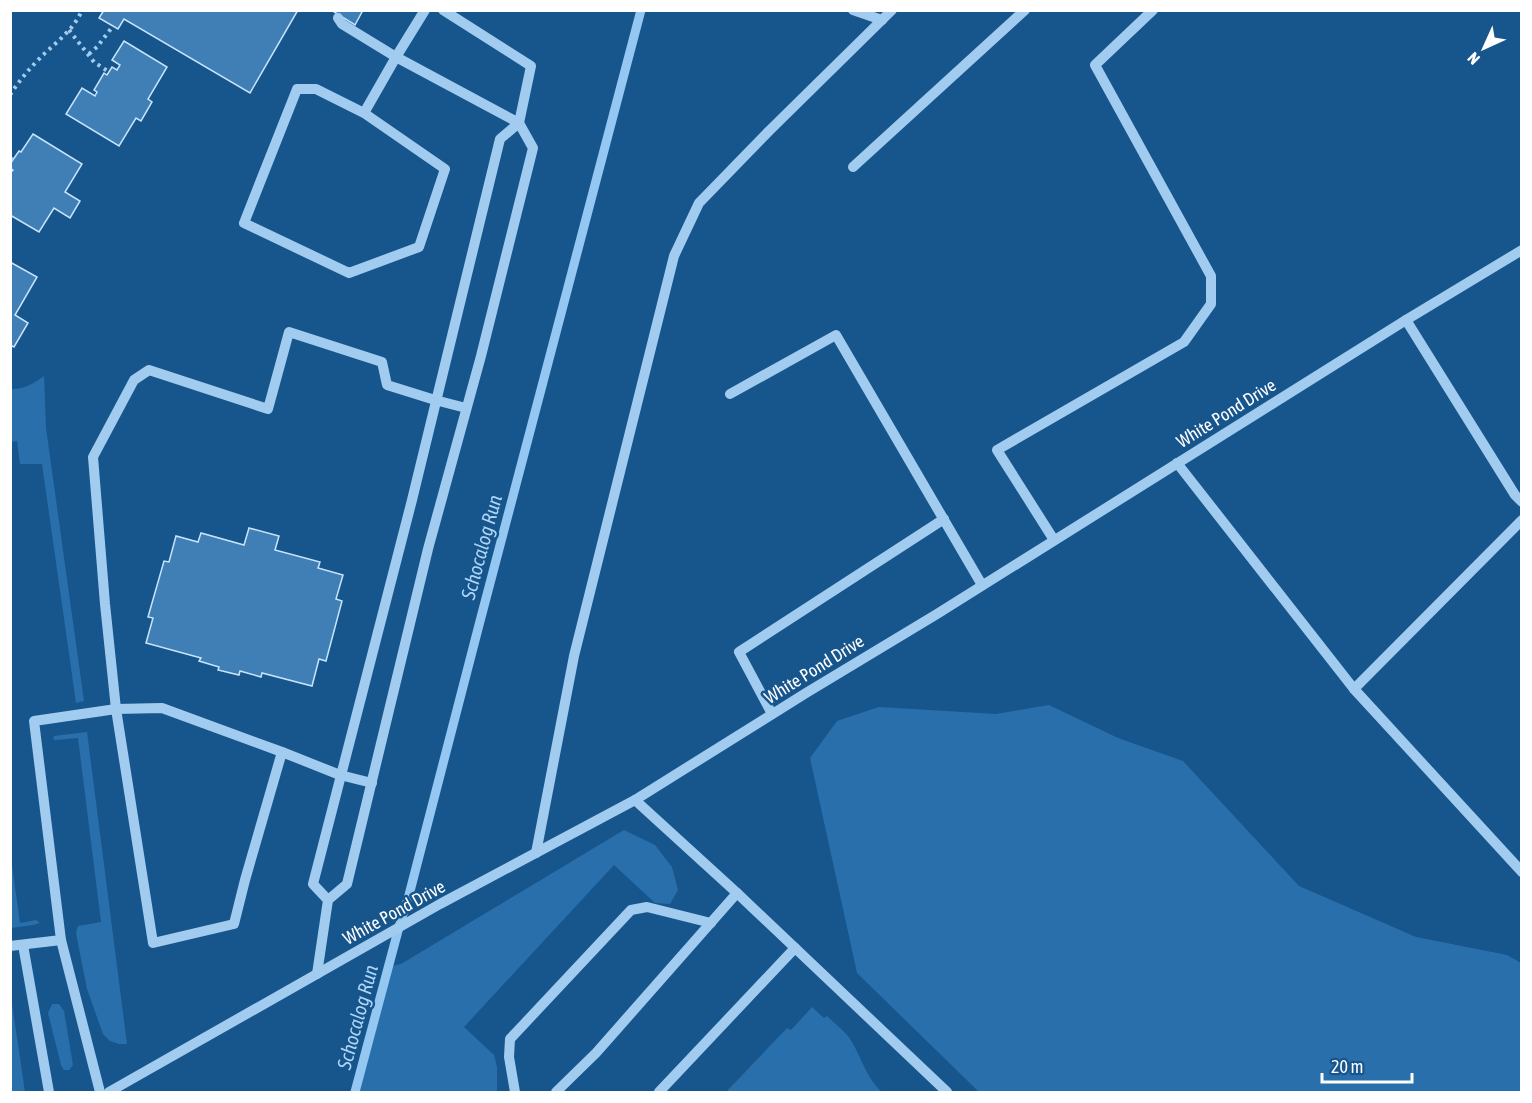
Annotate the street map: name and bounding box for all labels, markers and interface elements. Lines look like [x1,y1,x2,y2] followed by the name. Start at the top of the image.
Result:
[1454,18,1514,78] north arrow
[1464,49,1483,68] text: N
[1172,374,1280,452] street label: White Pond Drive
[456,492,506,603] water label: Schocalog Run
[760,630,868,708] street label: White Pond Drive
[339,875,449,949] street label: White Pond Drive
[332,962,382,1073] water label: Schocalog Run
[1322,1046,1412,1084] scale bar
[1331,1056,1363,1077] text: 20 m

